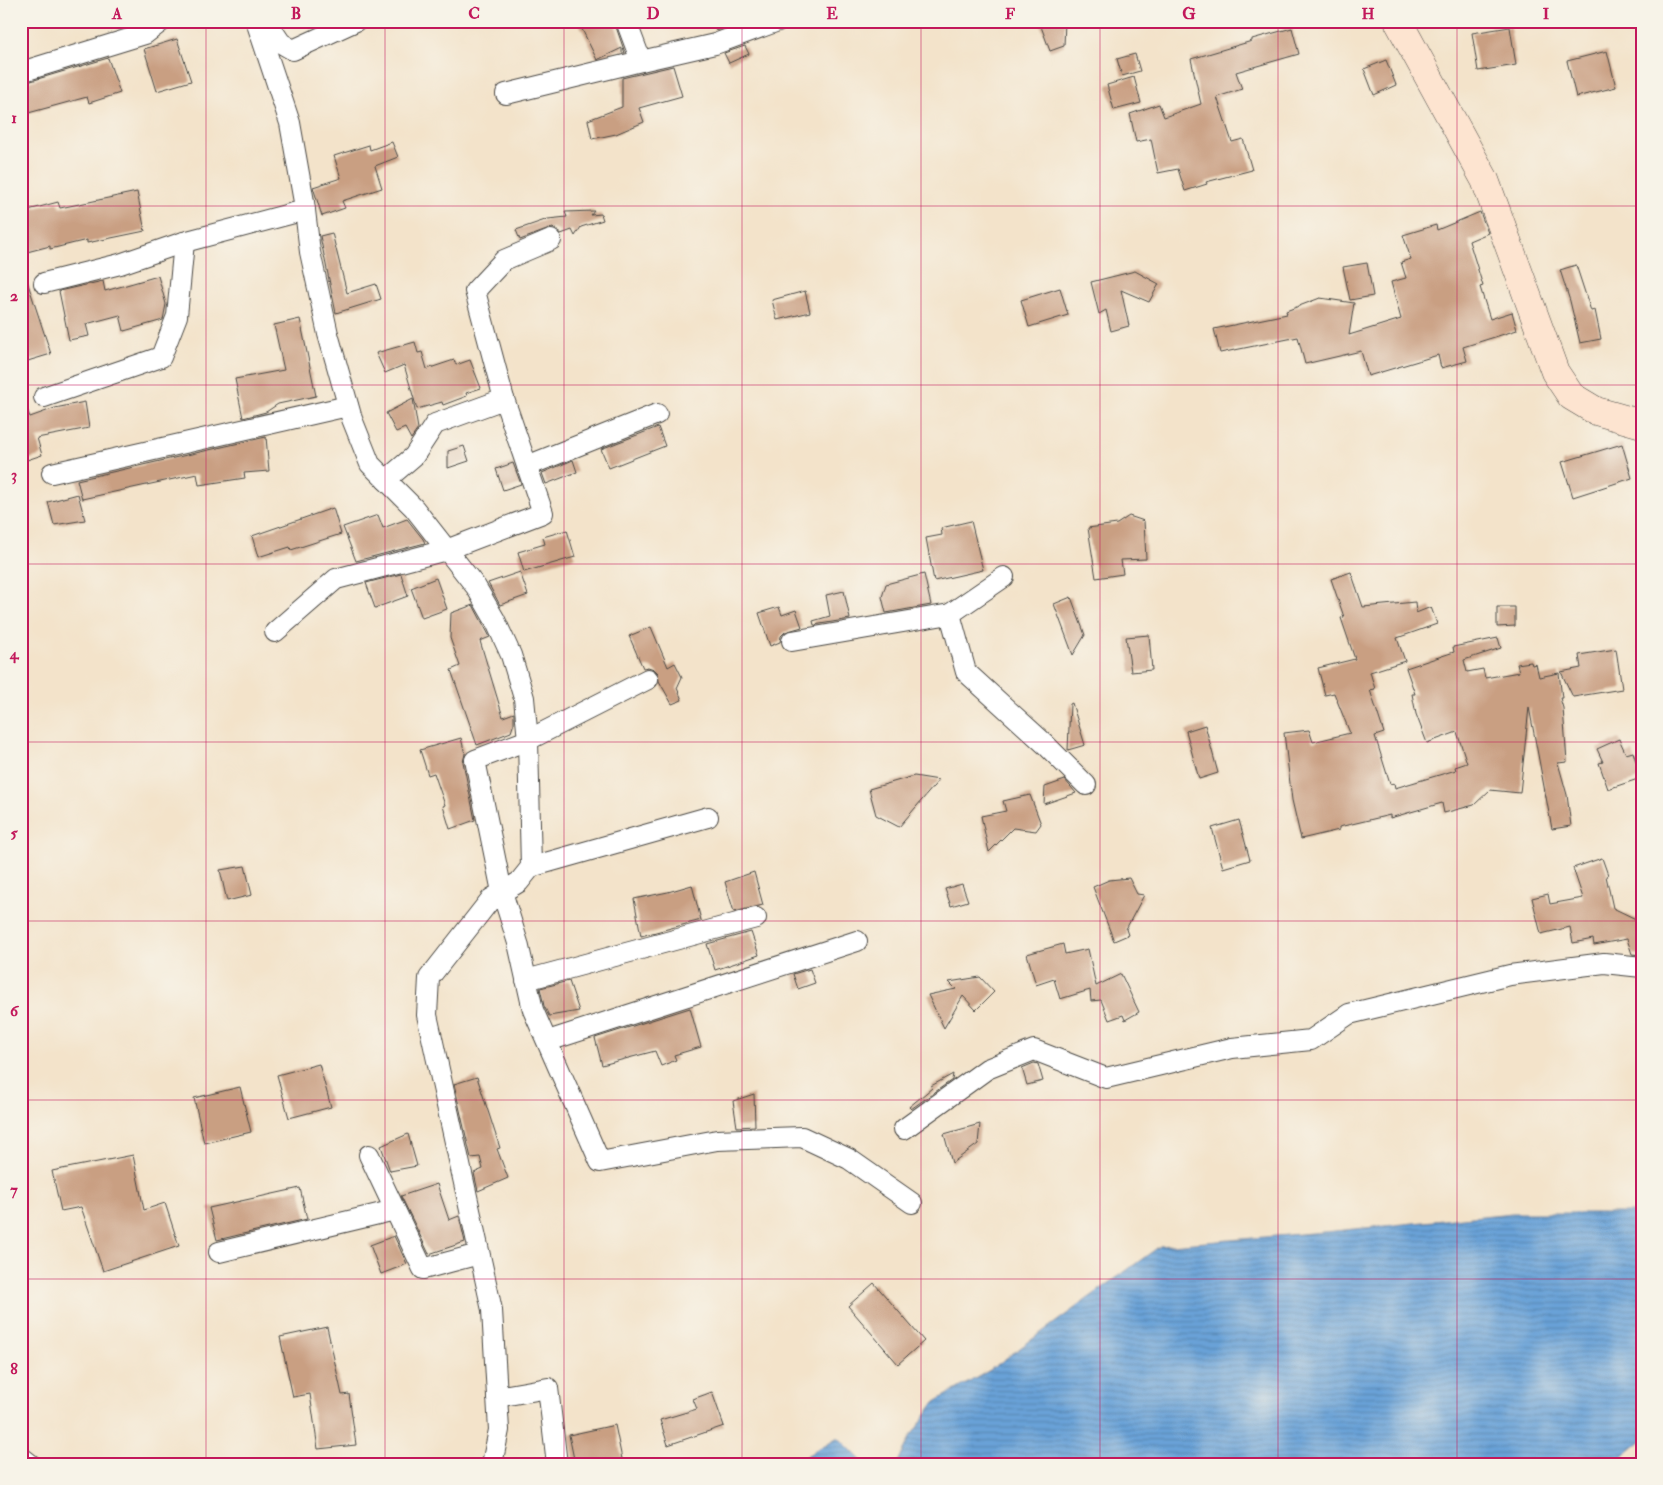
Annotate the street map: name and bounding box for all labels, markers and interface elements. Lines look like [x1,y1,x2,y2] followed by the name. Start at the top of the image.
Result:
[111,4,123,24] text: A
[291,4,301,24] text: B
[468,4,480,24] text: C
[646,4,660,24] text: D
[826,4,838,24] text: E
[1005,4,1015,24] text: F
[1182,4,1196,24] text: G
[1361,4,1375,24] text: H
[1543,4,1550,24] text: I
[11,108,17,128] text: 1
[10,286,18,306] text: 2
[11,465,17,485] text: 3
[9,644,20,664] text: 4
[10,823,18,843] text: 5
[10,1001,20,1021] text: 6
[10,1180,18,1200] text: 7
[10,1359,18,1379] text: 8

